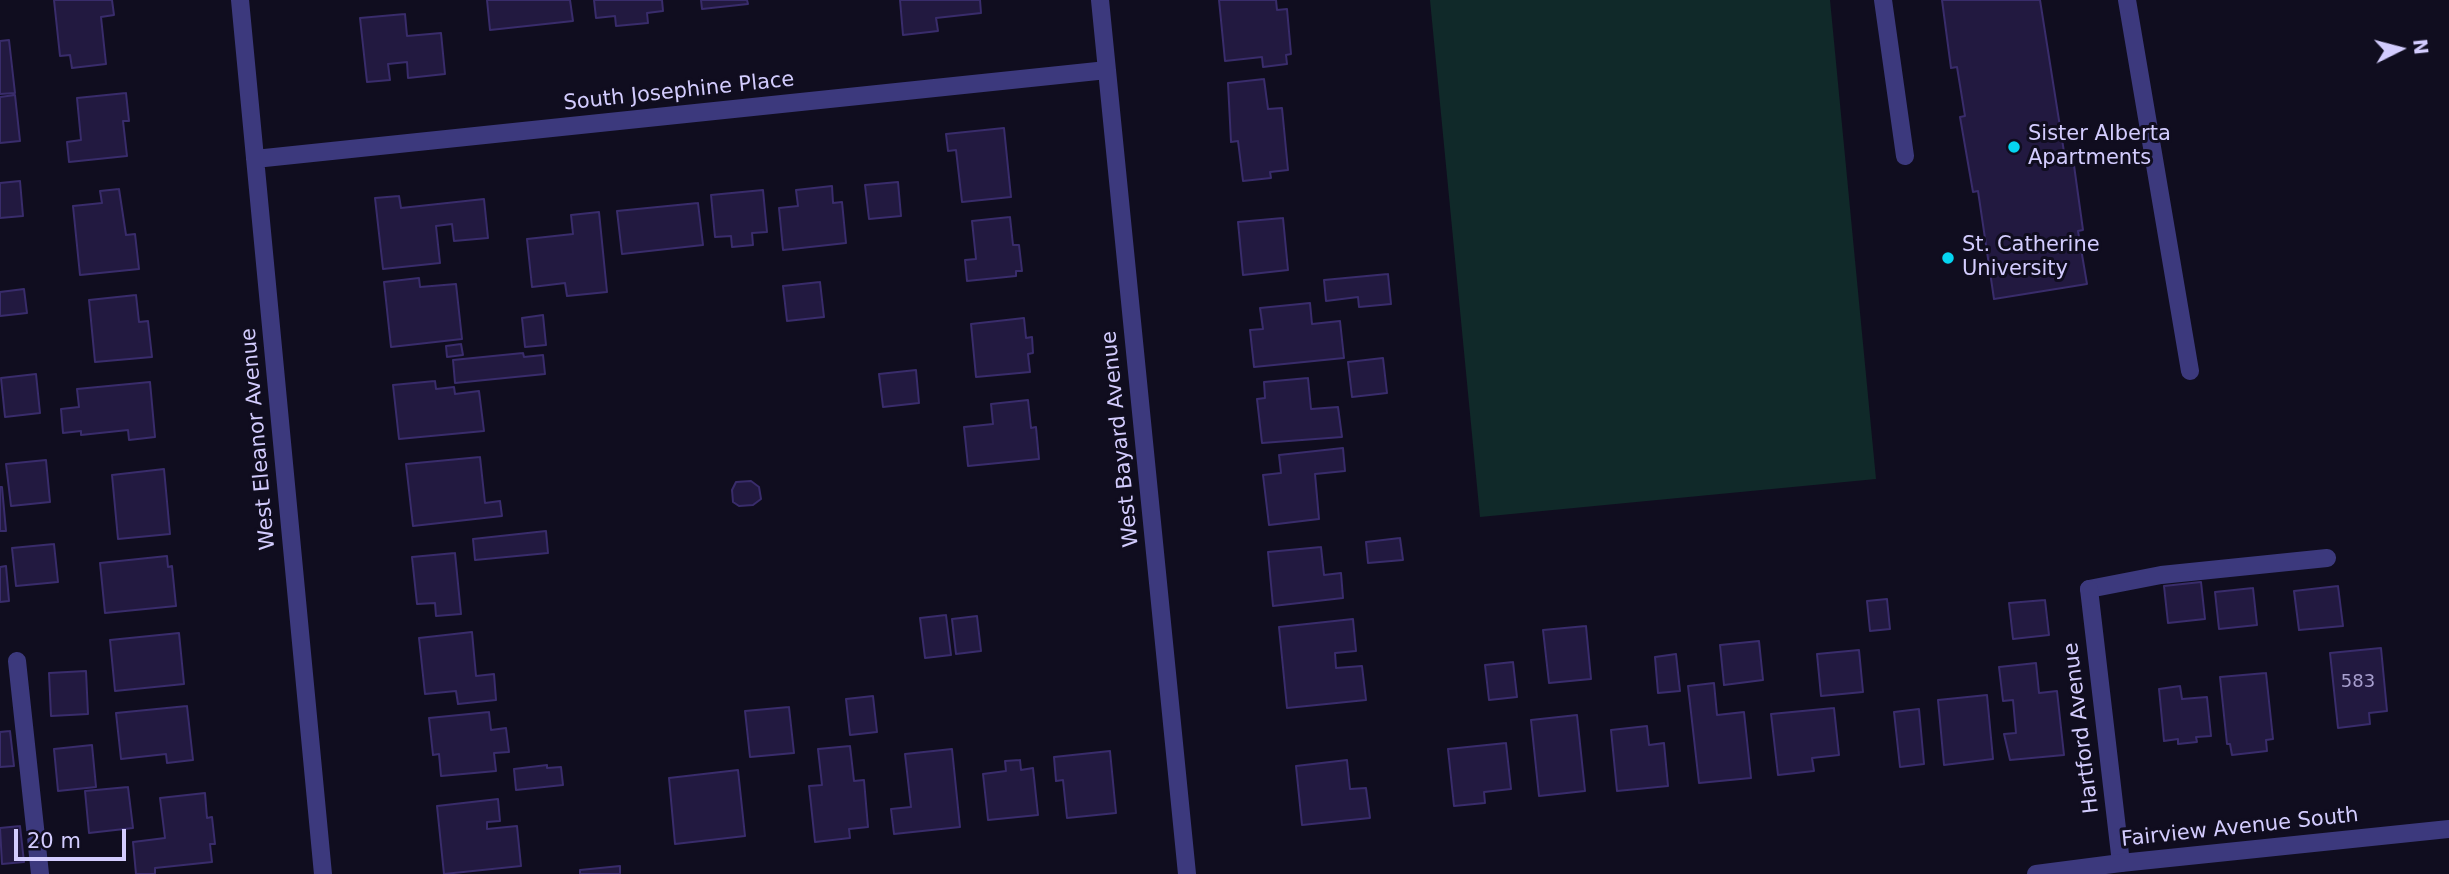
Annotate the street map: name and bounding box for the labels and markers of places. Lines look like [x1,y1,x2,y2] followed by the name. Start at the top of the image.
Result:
[2028,122,2171,172] place label: Sister Alberta Apartments
[2006,139,2022,155] marker: Sister Alberta Apartments
[1962,233,2100,283] place label: St. Catherine University
[1940,250,1956,266] marker: St. Catherine University

